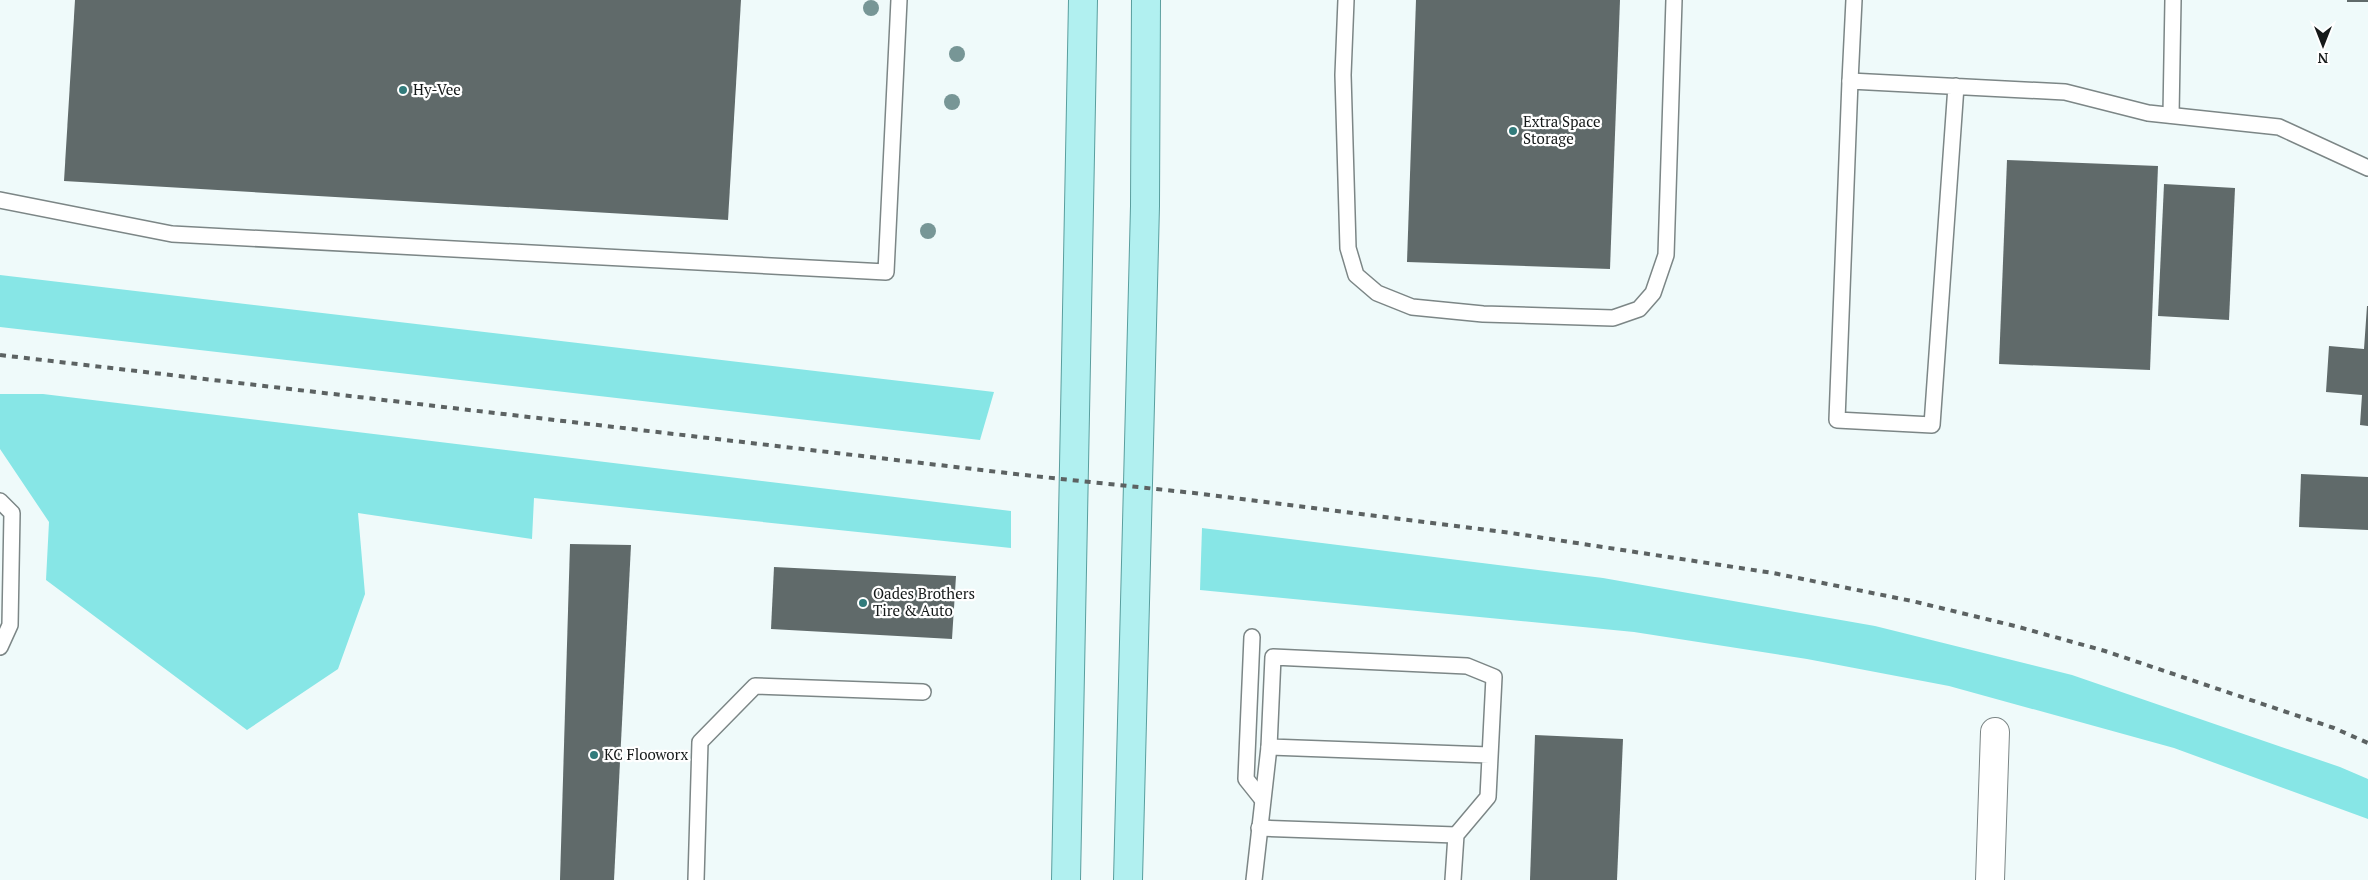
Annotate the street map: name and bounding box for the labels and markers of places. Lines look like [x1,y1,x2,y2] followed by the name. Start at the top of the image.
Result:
[413,79,461,99] place label: Hy-Vee
[397,84,409,96] marker: Hy-Vee
[1523,111,1600,148] place label: Extra Space Storage
[1507,125,1519,137] marker: Extra Space Storage
[873,583,975,620] place label: Oades Brothers Tire & Auto
[857,597,869,609] marker: Oades Brothers Tire & Auto
[604,744,688,764] place label: KC Flooworx
[588,749,600,761] marker: KC Flooworx

